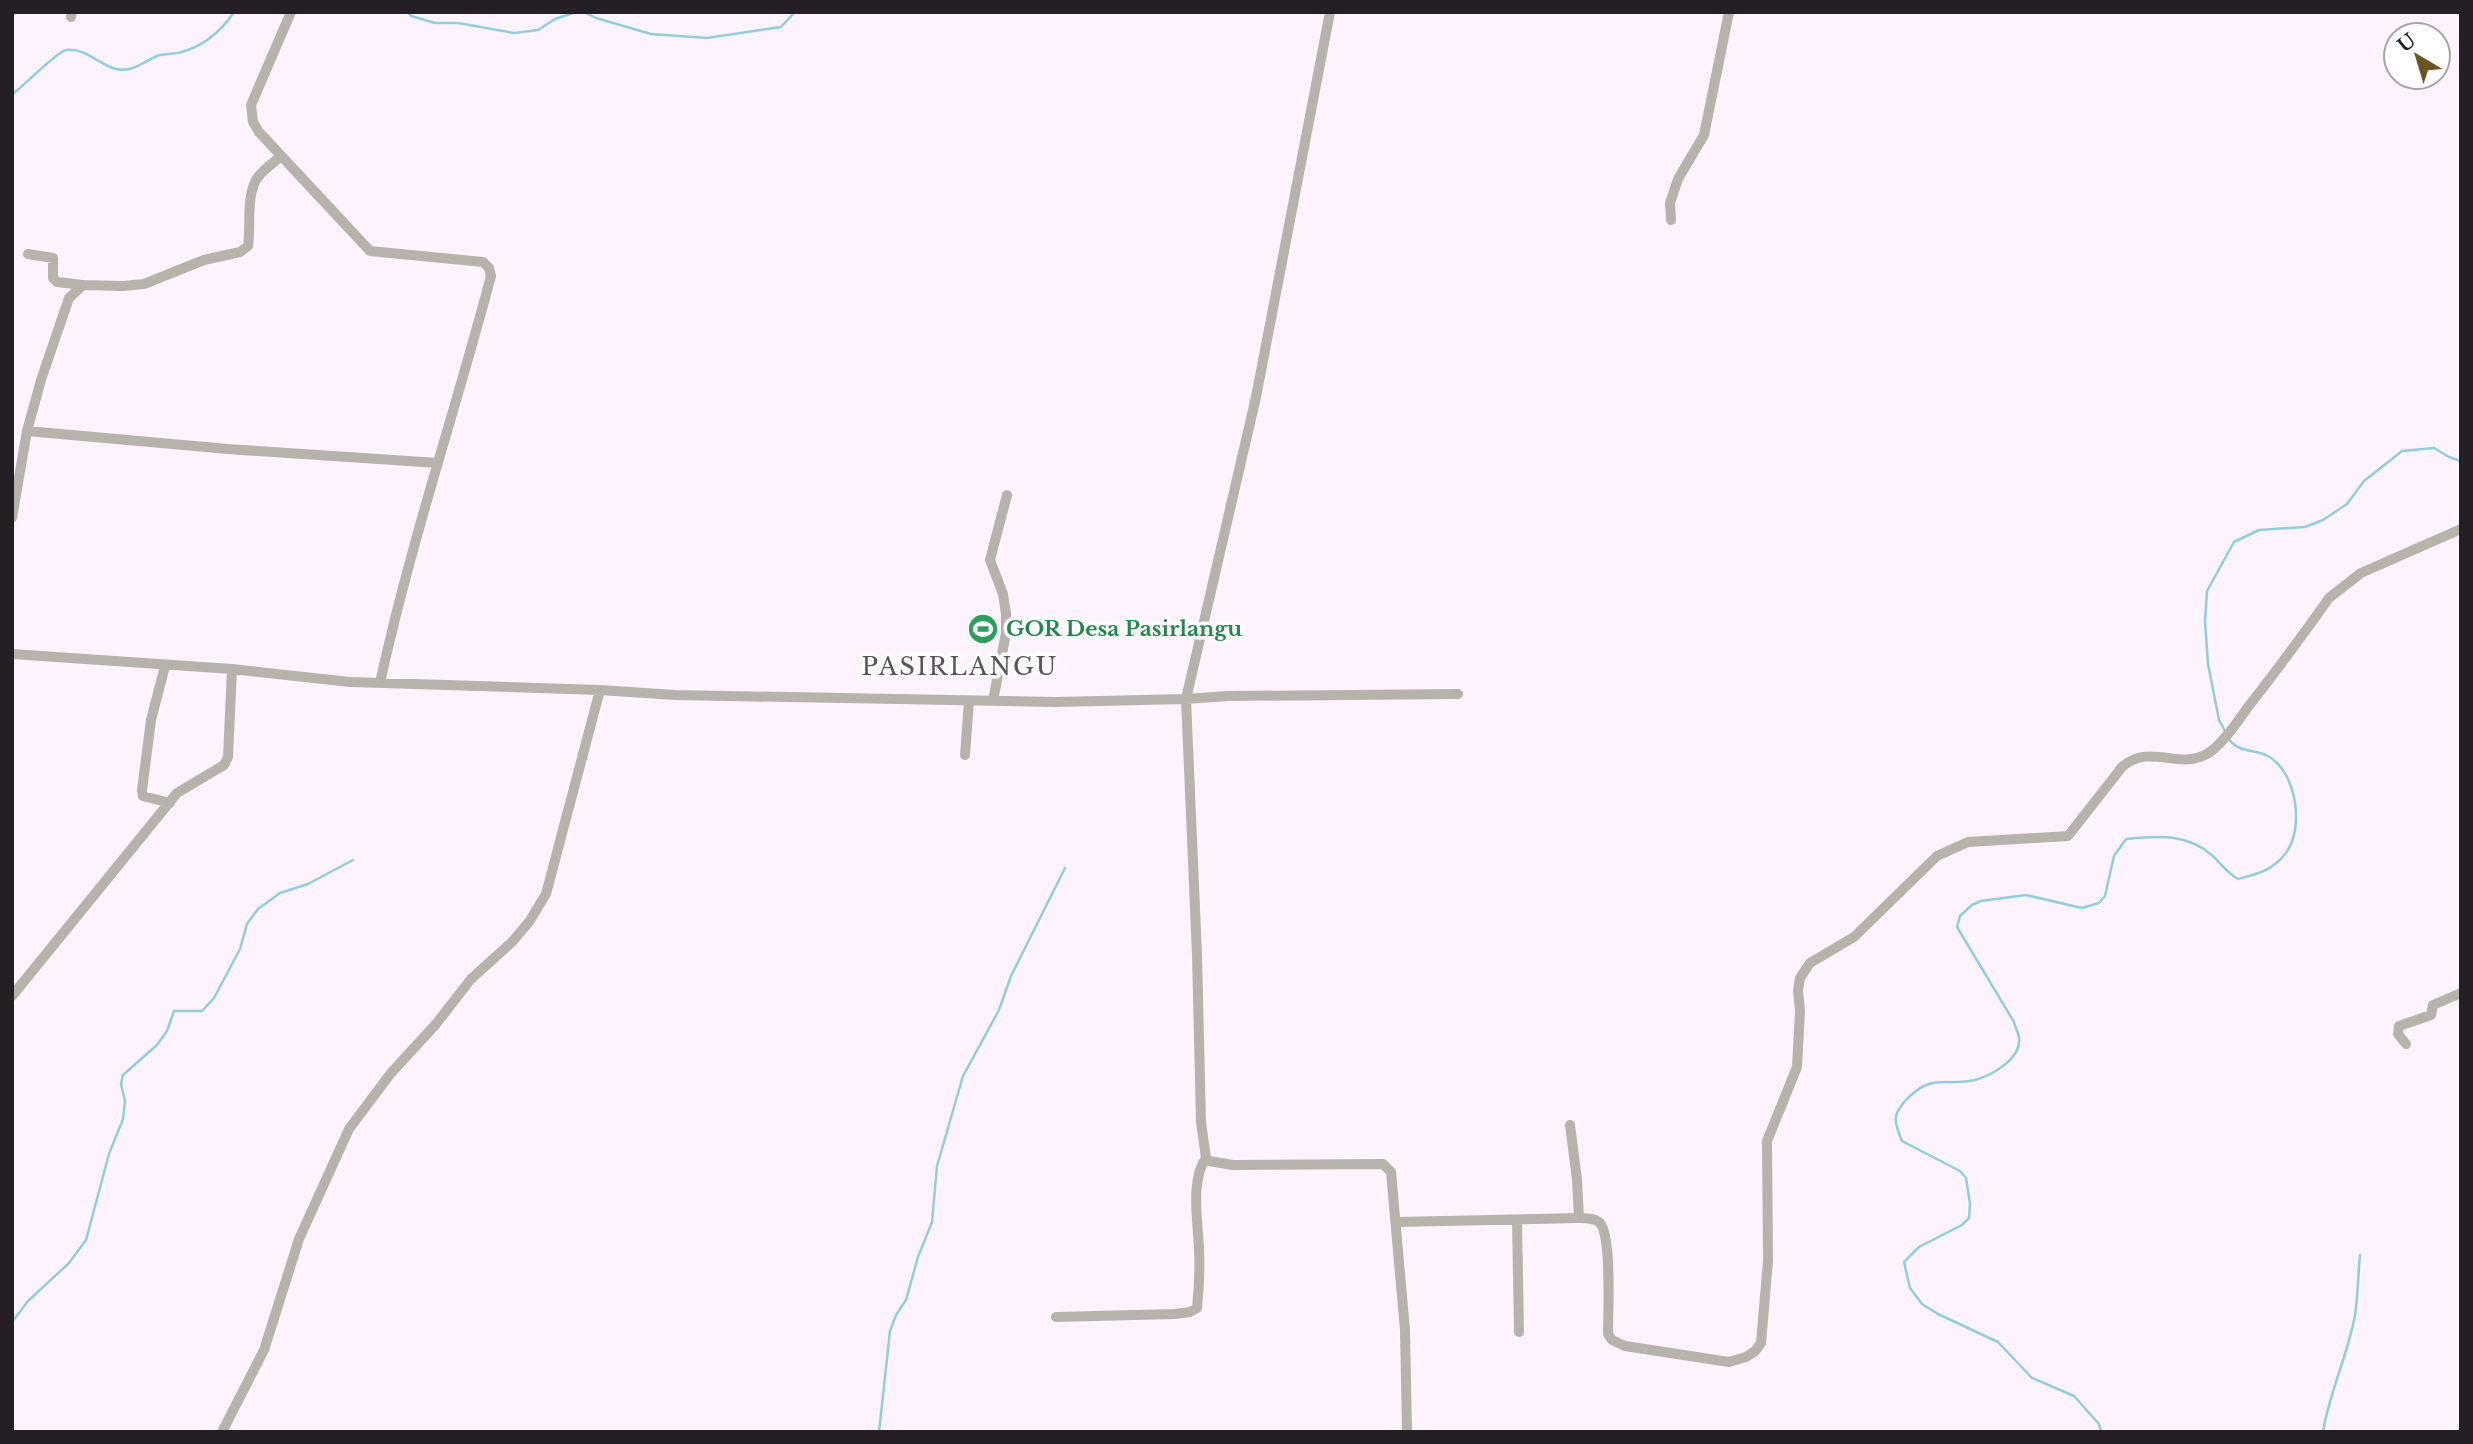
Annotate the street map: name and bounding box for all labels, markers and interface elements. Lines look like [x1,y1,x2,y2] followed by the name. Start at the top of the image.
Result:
[2382,21,2452,91] north arrow
[2393,29,2421,57] text: U
[966,612,1000,646] sports icon: GOR Desa Pasirlangu
[1006,616,1242,642] place label: GOR Desa Pasirlangu
[862,652,1058,681] district label: PASIRLANGU

